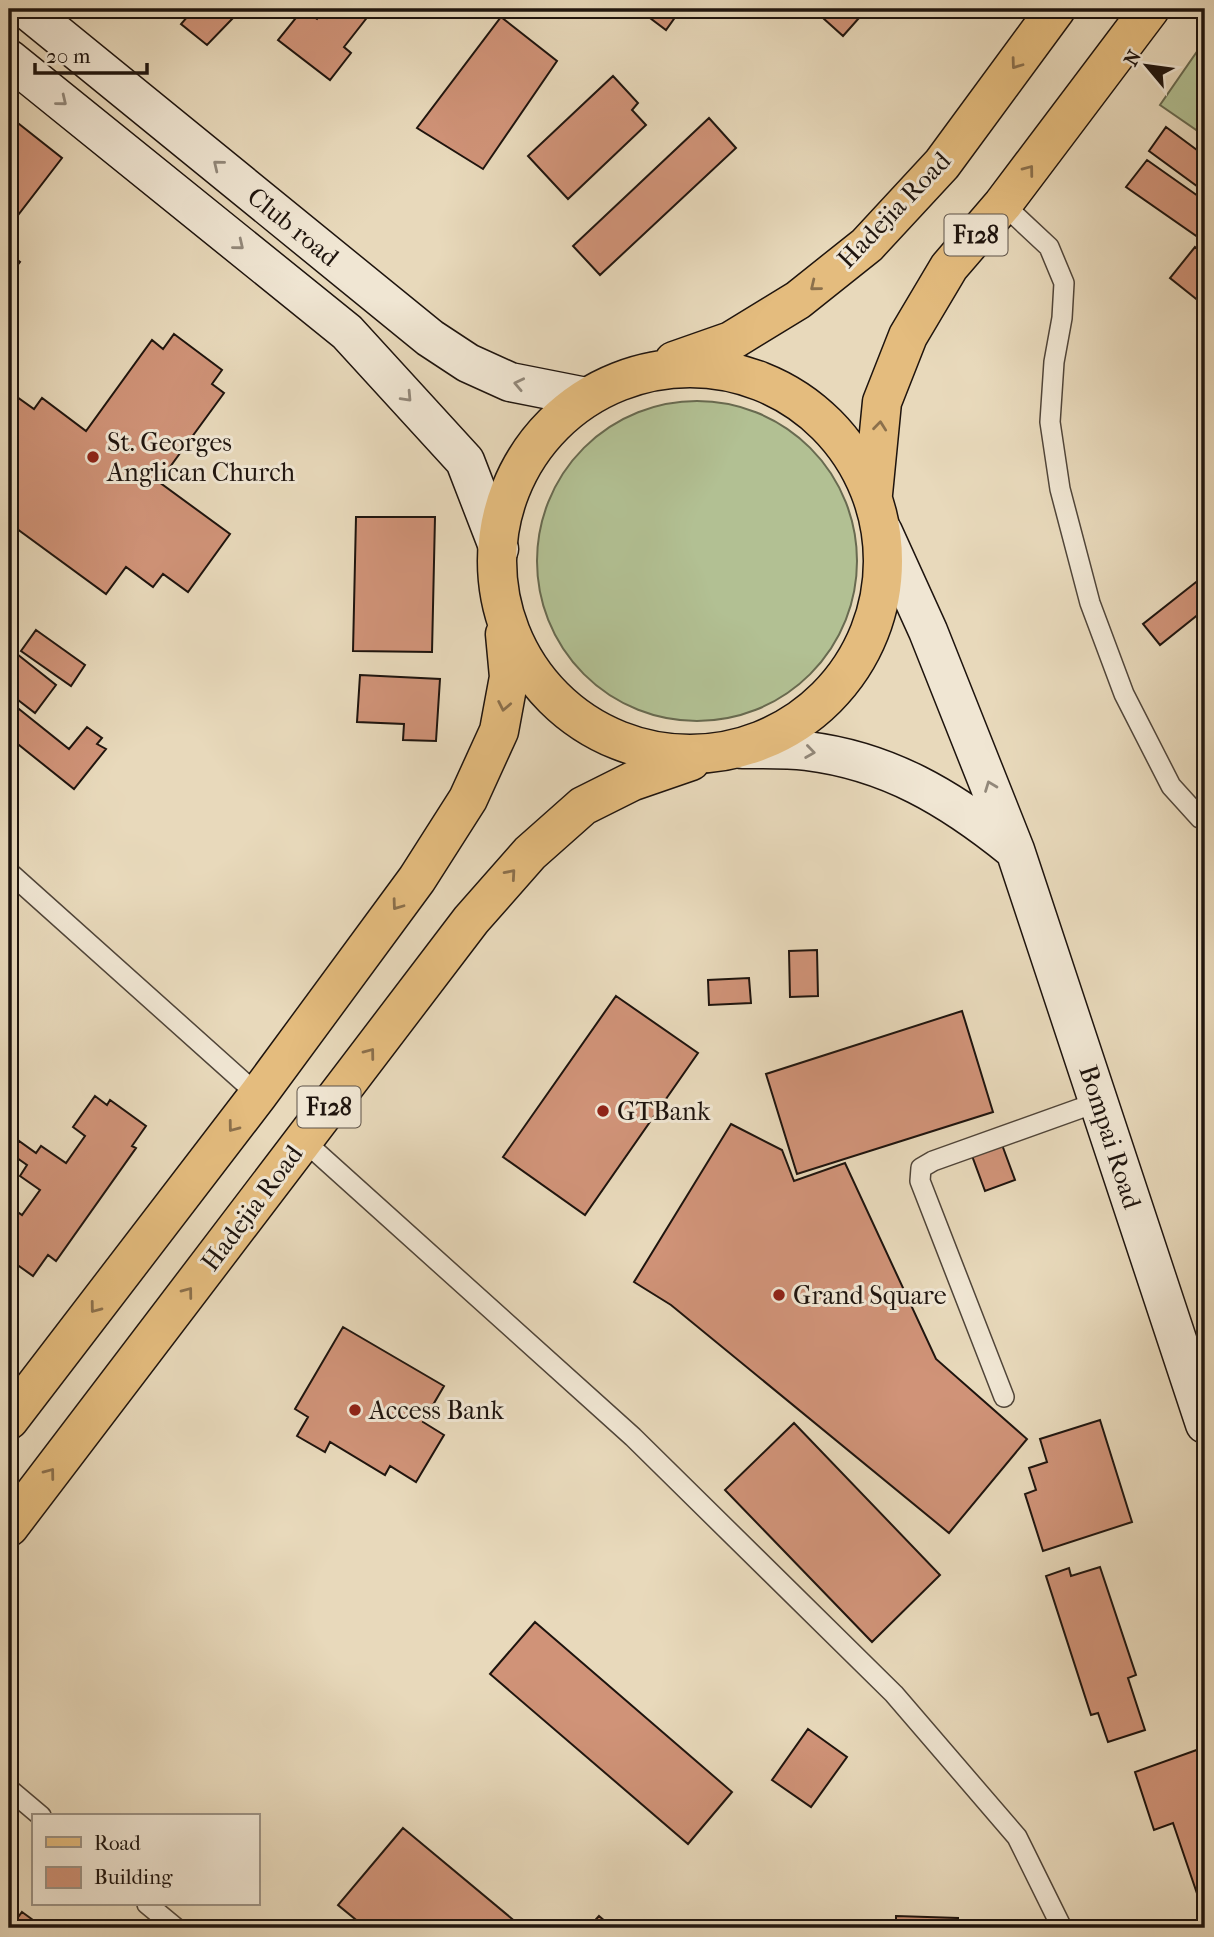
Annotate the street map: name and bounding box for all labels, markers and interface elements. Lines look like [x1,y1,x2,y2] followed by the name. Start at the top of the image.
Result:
[35,32,147,76] scale bar
[1112,32,1182,102] north arrow
[46,44,91,68] text: 20 m
[1120,46,1146,70] text: N
[1011,56,1024,69] one-way arrow
[54,93,66,106] one-way arrow
[831,145,958,275] street label: Hadejia Road
[213,161,225,174] one-way arrow
[1021,165,1033,178] one-way arrow
[241,181,346,274] street label: Club road
[944,214,1007,256] road number: F128
[231,236,243,249] one-way arrow
[811,278,823,291] one-way arrow
[513,377,525,392] one-way arrow
[398,389,411,402] one-way arrow
[872,420,887,431] one-way arrow
[106,427,295,488] place label: St. Georges Anglican Church
[85,449,101,465] marker: St. Georges Anglican Church
[497,700,512,712] one-way arrow
[804,744,816,759] one-way arrow
[984,781,998,793] one-way arrow
[503,870,516,883] one-way arrow
[393,897,406,910] one-way arrow
[362,1048,375,1060] one-way arrow
[1072,1061,1148,1213] street label: Bompai Road
[298,1086,360,1128] road number: F128
[617,1096,711,1127] place label: GTBank
[595,1103,611,1119] marker: GTBank
[229,1120,242,1132] one-way arrow
[195,1138,310,1277] street label: Hadejia Road
[793,1280,947,1311] place label: Grand Square
[179,1287,192,1300] one-way arrow
[771,1287,787,1303] marker: Grand Square
[90,1300,103,1313] one-way arrow
[368,1395,504,1426] place label: Access Bank
[347,1402,363,1418] marker: Access Bank
[42,1468,55,1481] one-way arrow
[32,1814,259,1906] legend
[94,1831,141,1855] text: Road
[94,1865,173,1889] text: Building

